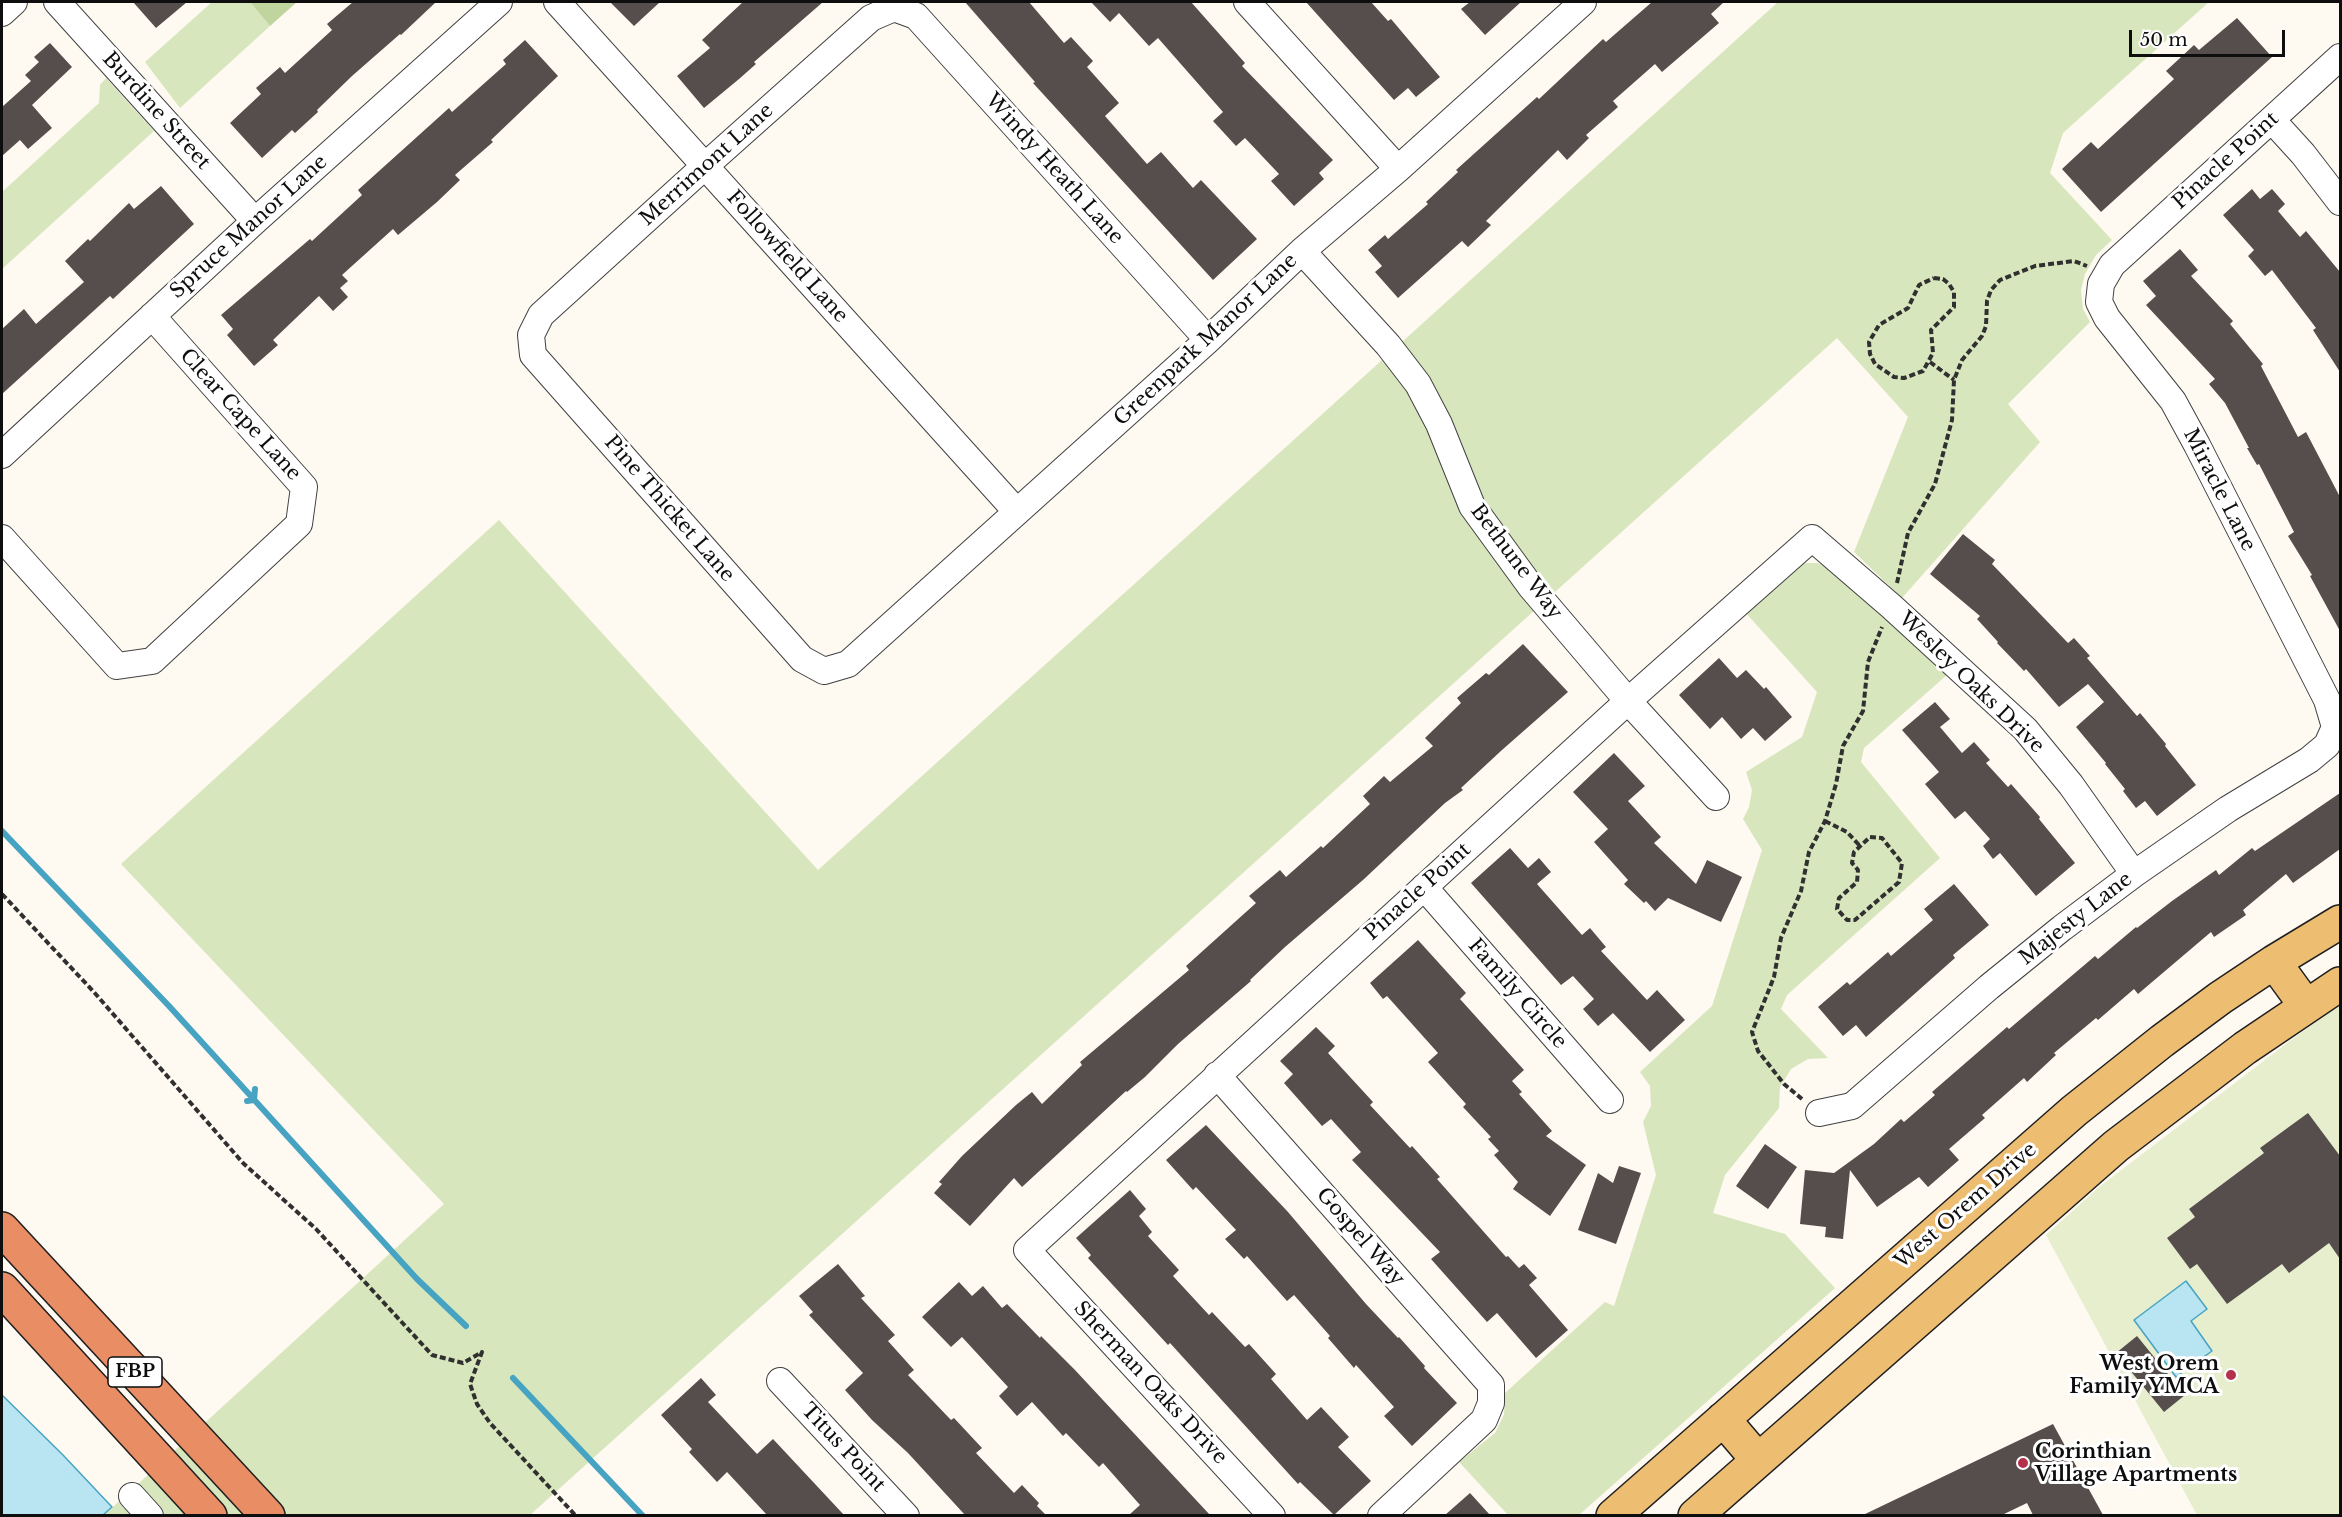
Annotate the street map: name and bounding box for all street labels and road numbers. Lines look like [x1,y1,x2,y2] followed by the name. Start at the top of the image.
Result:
[97,47,215,175] street label: Burdine Street
[980,89,1128,249] street label: Windy Heath Lane
[635,99,779,231] street label: Merrimont Lane
[2168,107,2284,215] street label: Pinacle Point
[165,150,333,304] street label: Spruce Manor Lane
[721,186,853,328] street label: Followfield Lane
[1109,249,1303,431] street label: Greenpark Manor Lane
[175,344,305,486] street label: Clear Cape Lane
[2178,425,2260,555] street label: Miracle Lane
[599,431,739,587] street label: Pine Thicket Lane
[1465,500,1567,624] street label: Bethune Way
[1893,607,2049,759] street label: Wesley Oaks Drive
[1360,838,1476,946] street label: Pinacle Point
[2015,868,2137,970] street label: Majesty Lane
[1463,934,1571,1054] street label: Family Circle
[1890,1138,2042,1274] street label: West Orem Drive
[1311,1183,1409,1291] street label: Gospel Way
[1068,1297,1232,1469] street label: Sherman Oaks Drive
[108,1357,162,1387] road number: FBP
[796,1399,890,1497] street label: Titus Point

